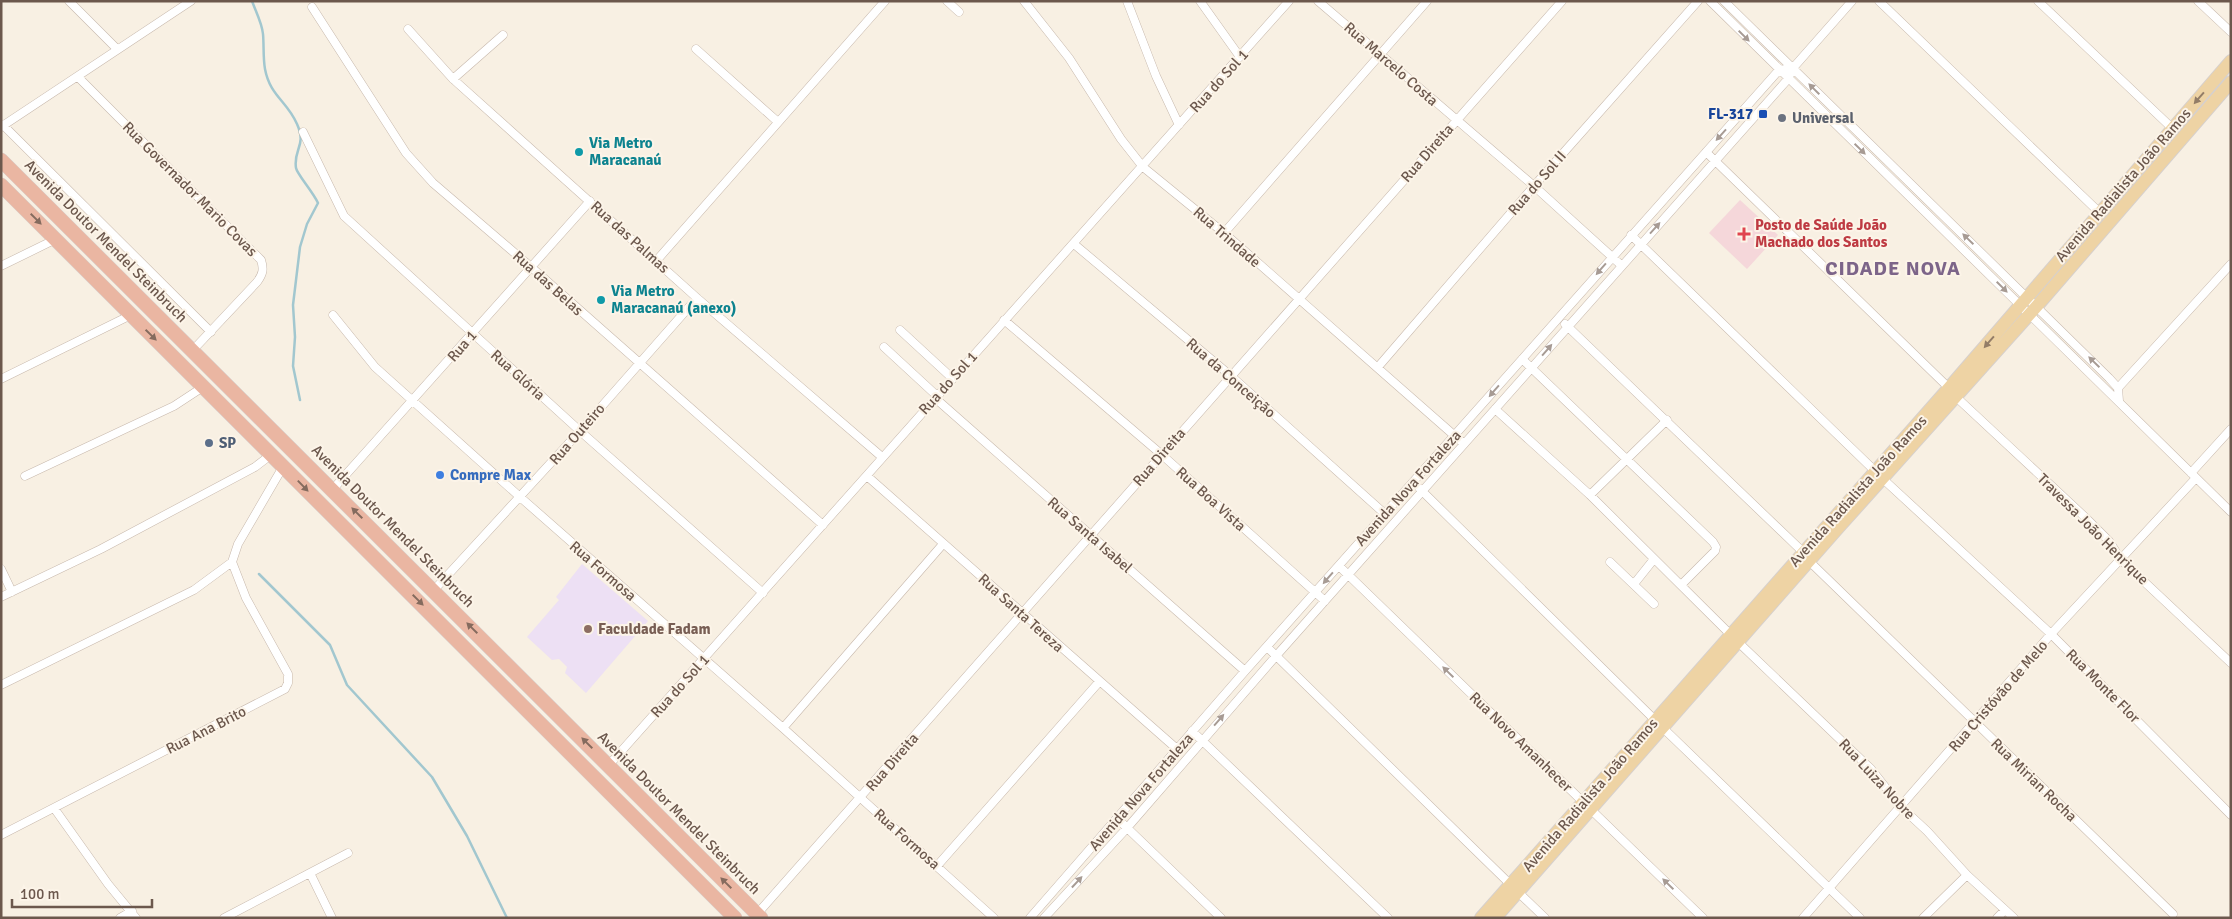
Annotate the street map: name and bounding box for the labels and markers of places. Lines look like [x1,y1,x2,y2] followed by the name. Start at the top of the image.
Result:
[1708,105,1753,123] place label: FL-317
[1757,108,1769,120] marker: FL-317
[1792,109,1854,127] place label: Universal
[1776,112,1788,124] marker: Universal
[589,134,662,169] place label: Via Metro Maracanaú
[573,146,585,158] marker: Via Metro Maracanaú
[1755,216,1888,251] place label: Posto de Saúde João Machado dos Santos
[1737,227,1751,241] marker: Posto de Saúde João Machado dos Santos
[611,282,736,317] place label: Via Metro Maracanaú (anexo)
[595,294,607,306] marker: Via Metro Maracanaú (anexo)
[219,434,236,452] place label: SP
[203,437,215,449] marker: SP
[450,466,532,484] place label: Compre Max
[434,469,446,481] marker: Compre Max
[598,620,711,638] place label: Faculdade Fadam
[582,623,594,635] marker: Faculdade Fadam

